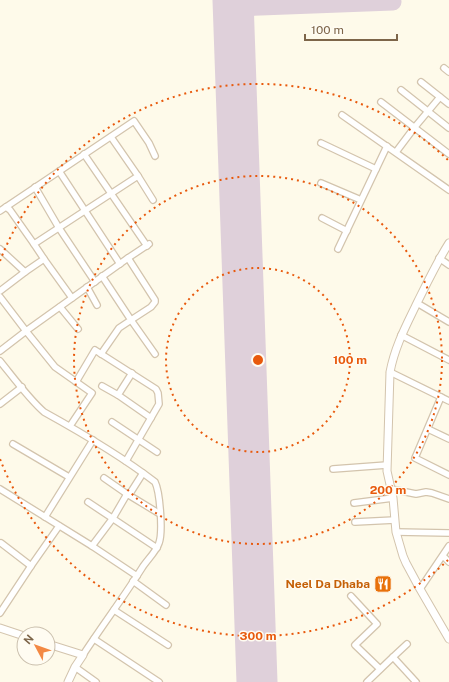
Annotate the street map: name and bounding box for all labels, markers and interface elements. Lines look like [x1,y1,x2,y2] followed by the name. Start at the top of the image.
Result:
[305,16,397,42] scale bar
[311,23,344,37] text: 100 m
[251,353,265,367] centre of rings
[333,353,367,367] text: 100 m
[370,483,406,497] text: 200 m
[373,574,393,594] restaurant icon: Neel Da Dhaba
[286,577,370,591] place label: Neel Da Dhaba
[16,626,56,666] north arrow
[240,629,277,643] text: 300 m
[21,632,36,647] text: N

